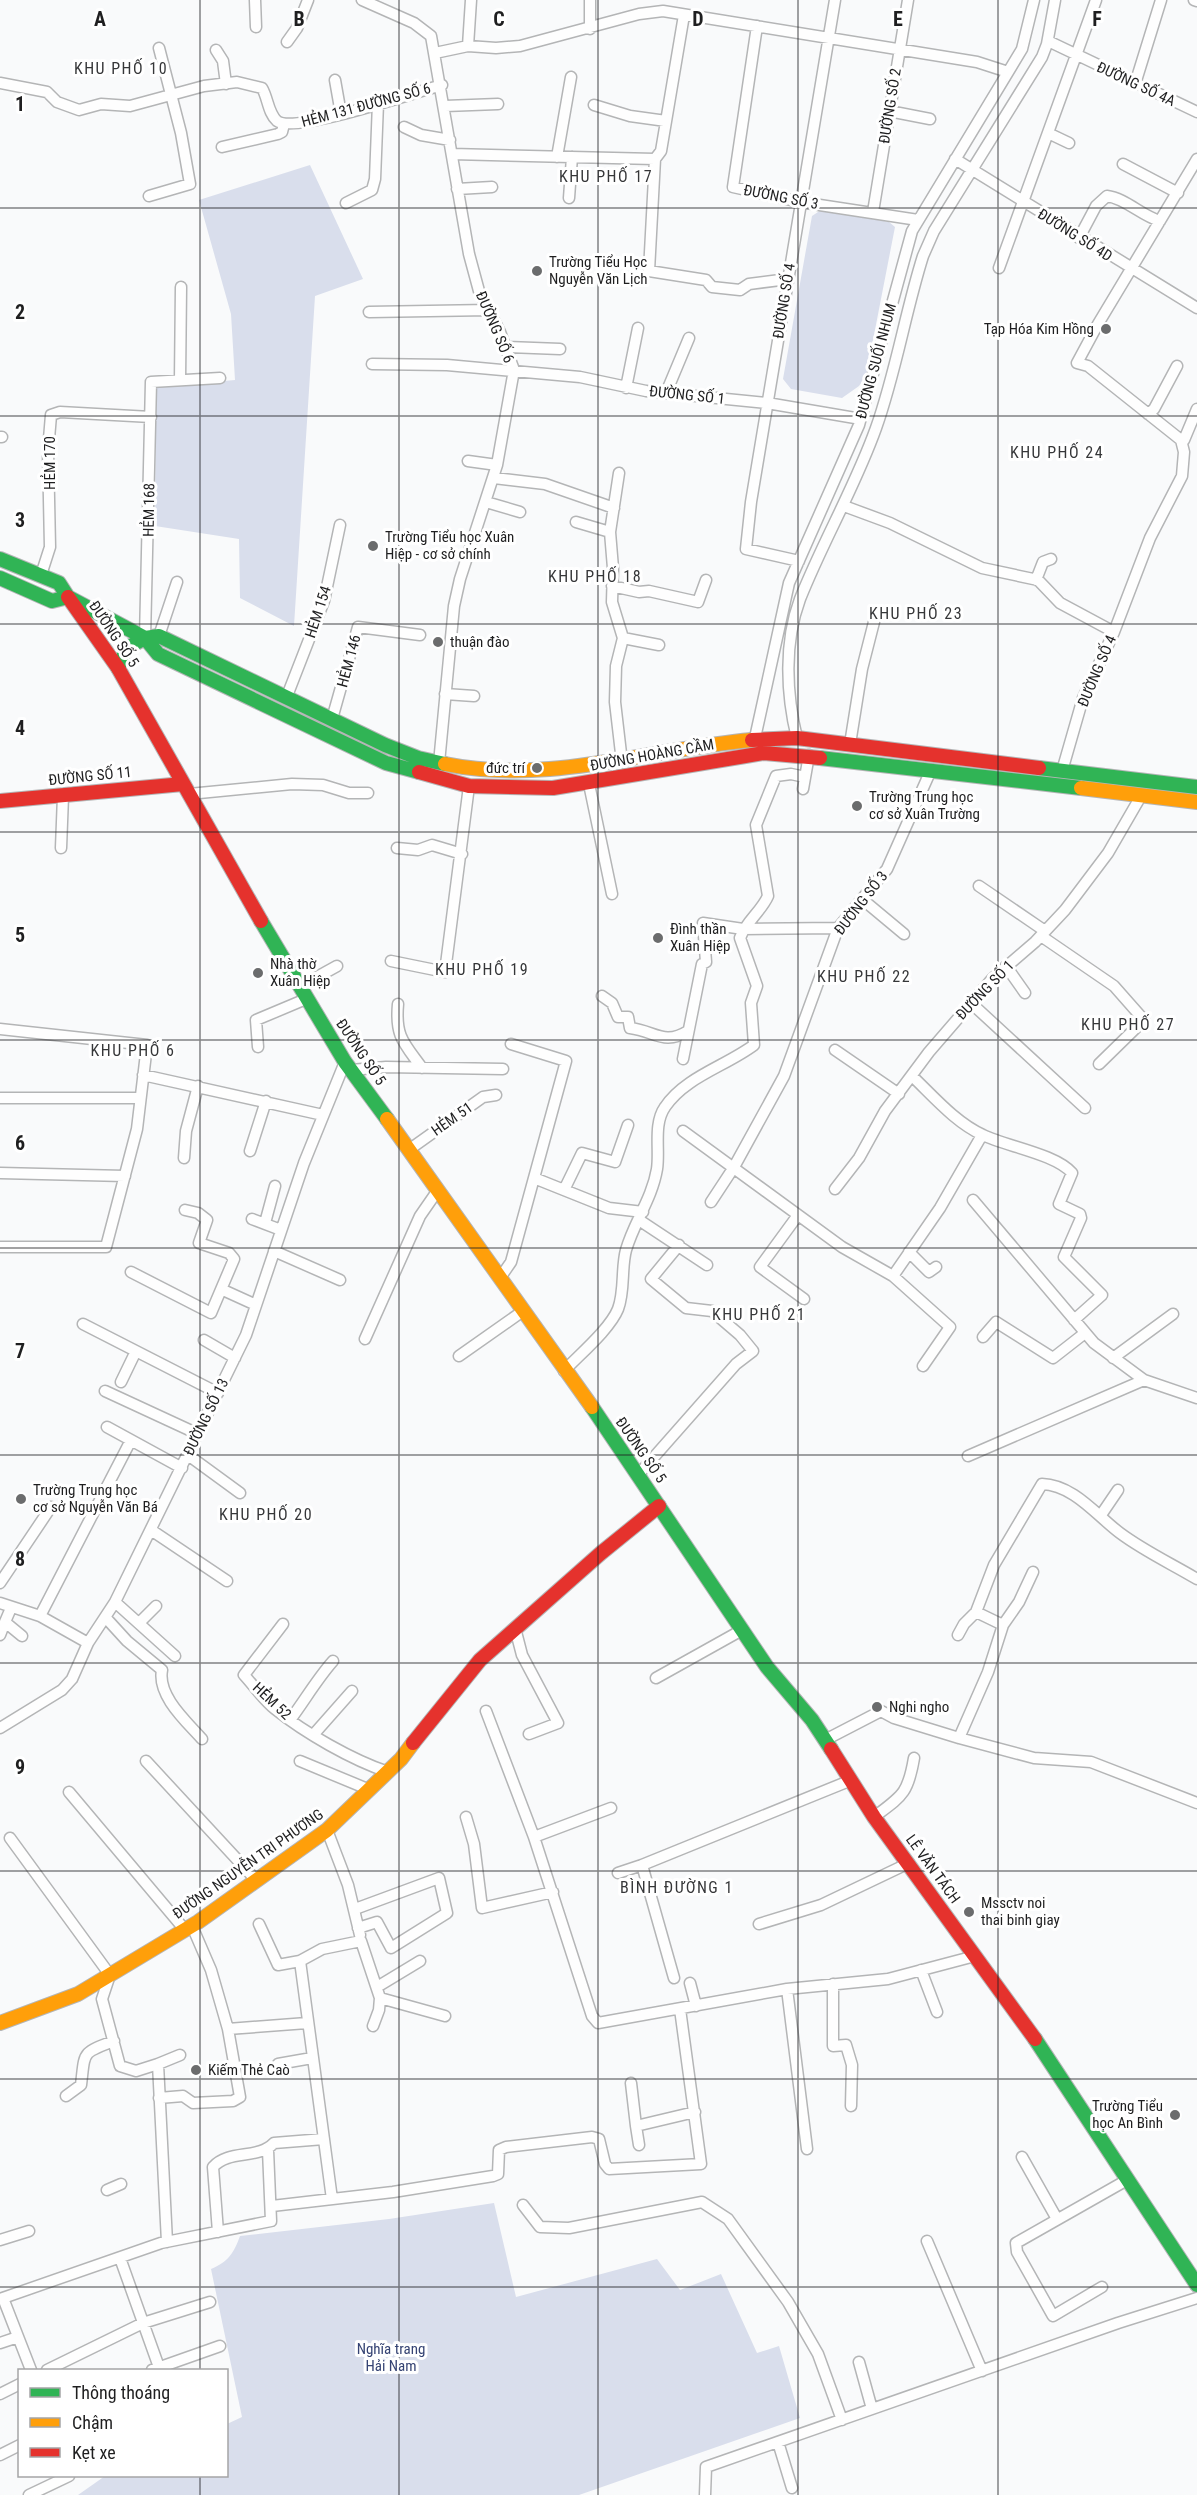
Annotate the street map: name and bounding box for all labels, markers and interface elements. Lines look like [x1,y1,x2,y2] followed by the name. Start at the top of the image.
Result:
[94,7,106,31] text: A
[293,7,305,31] text: B
[493,7,505,31] text: C
[692,7,704,31] text: D
[893,7,903,31] text: E
[1092,7,1102,31] text: F
[74,57,168,78] district label: KHU PHỐ 10
[1094,57,1179,110] street label: ĐƯỜNG SỐ 4A
[874,67,905,145] street label: ĐƯỜNG SỐ 2
[299,78,433,131] street label: HẺM 131 ĐƯỜNG SỐ 6
[15,92,25,116] text: 1
[559,165,653,186] district label: KHU PHỐ 17
[742,180,820,213] street label: ĐƯỜNG SỐ 3
[1034,204,1116,265] street label: ĐƯỜNG SỐ 4D
[549,253,648,288] place label: Trường Tiểu Học Nguyễn Văn Lịch
[768,262,799,340] street label: ĐƯỜNG SỐ 4
[530,264,544,278] marker: Trường Tiểu Học Nguyễn Văn Lịch
[472,288,519,366] street label: ĐƯỜNG SỐ 6
[15,300,25,324] text: 2
[851,301,900,421] street label: ĐƯỜNG SUỐI NHUM
[984,320,1094,338] place label: Tạp Hóa Kim Hồng
[1099,322,1113,336] marker: Tạp Hóa Kim Hồng
[648,381,726,408] street label: ĐƯỜNG SỐ 1
[40,436,59,490] street label: HẺM 170
[1010,441,1104,462] district label: KHU PHỐ 24
[139,483,158,537] street label: HẺM 168
[15,508,25,532] text: 3
[385,528,514,563] place label: Trường Tiểu học Xuân Hiệp - cơ sở chính
[366,539,380,553] marker: Trường Tiểu học Xuân Hiệp - cơ sở chính
[548,565,642,586] district label: KHU PHỐ 18
[300,583,335,640] street label: HẺM 154
[85,597,144,671] street label: ĐƯỜNG SỐ 5
[869,602,963,623] district label: KHU PHỐ 23
[332,632,365,689] street label: HẺM 146
[1073,632,1120,710] street label: ĐƯỜNG SỐ 4
[450,633,509,651] place label: thuận đào
[431,635,445,649] marker: thuận đào
[15,716,25,740] text: 4
[589,735,715,775] street label: ĐƯỜNG HOÀNG CẦM
[486,759,526,777] place label: đức trí
[530,761,544,775] marker: đức trí
[47,762,132,789] street label: ĐƯỜNG SỐ 11
[869,788,980,823] place label: Trường Trung học cơ sở Xuân Trường
[850,799,864,813] marker: Trường Trung học cơ sở Xuân Trường
[830,867,892,939] street label: ĐƯỜNG SỐ 3
[670,920,730,955] place label: Đình thần Xuân Hiệp
[15,923,25,947] text: 5
[651,931,665,945] marker: Đình thần Xuân Hiệp
[270,955,330,990] place label: Nhà thờ Xuân Hiệp
[951,956,1018,1024] street label: ĐƯỜNG SỐ 1
[435,958,529,979] district label: KHU PHỐ 19
[817,965,911,986] district label: KHU PHỐ 22
[251,966,265,980] marker: Nhà thờ Xuân Hiệp
[1081,1013,1175,1034] district label: KHU PHỐ 27
[332,1015,391,1089] street label: ĐƯỜNG SỐ 5
[91,1039,175,1060] district label: KHU PHỐ 6
[427,1098,476,1140] street label: HẺM 51
[15,1131,25,1155] text: 6
[712,1303,806,1324] district label: KHU PHỐ 21
[15,1339,25,1363] text: 7
[179,1375,232,1458] street label: ĐƯỜNG SỐ 13
[612,1413,671,1486] street label: ĐƯỜNG SỐ 5
[33,1481,158,1516] place label: Trường Trung học cơ sở Nguyễn Văn Bá
[14,1492,28,1506] marker: Trường Trung học cơ sở Nguyễn Văn Bá
[219,1503,313,1524] district label: KHU PHỐ 20
[15,1547,25,1571] text: 8
[249,1678,296,1723] street label: HẺM 52
[889,1698,949,1716] place label: Nghi ngho
[870,1700,884,1714] marker: Nghi ngho
[15,1755,25,1779] text: 9
[169,1804,327,1923] street label: ĐƯỜNG NGUYỄN TRI PHƯƠNG
[902,1831,964,1907] street label: LÊ VĂN TÁCH
[620,1878,734,1897] district label: BÌNH ĐƯỜNG 1
[981,1894,1060,1929] place label: Mssctv noi thai binh giay
[962,1905,976,1919] marker: Mssctv noi thai binh giay
[208,2061,290,2079] place label: Kiếm Thẻ Caò
[189,2063,203,2077] marker: Kiếm Thẻ Caò
[1092,2097,1163,2132] place label: Trường Tiểu học An Bình
[1168,2108,1182,2122] marker: Trường Tiểu học An Bình
[357,2340,425,2375] park label: Nghĩa trang Hải Nam
[18,2369,228,2477] legend
[72,2382,170,2403] text: Thông thoáng
[72,2412,113,2433] text: Chậm
[72,2442,116,2463] text: Kẹt xe

